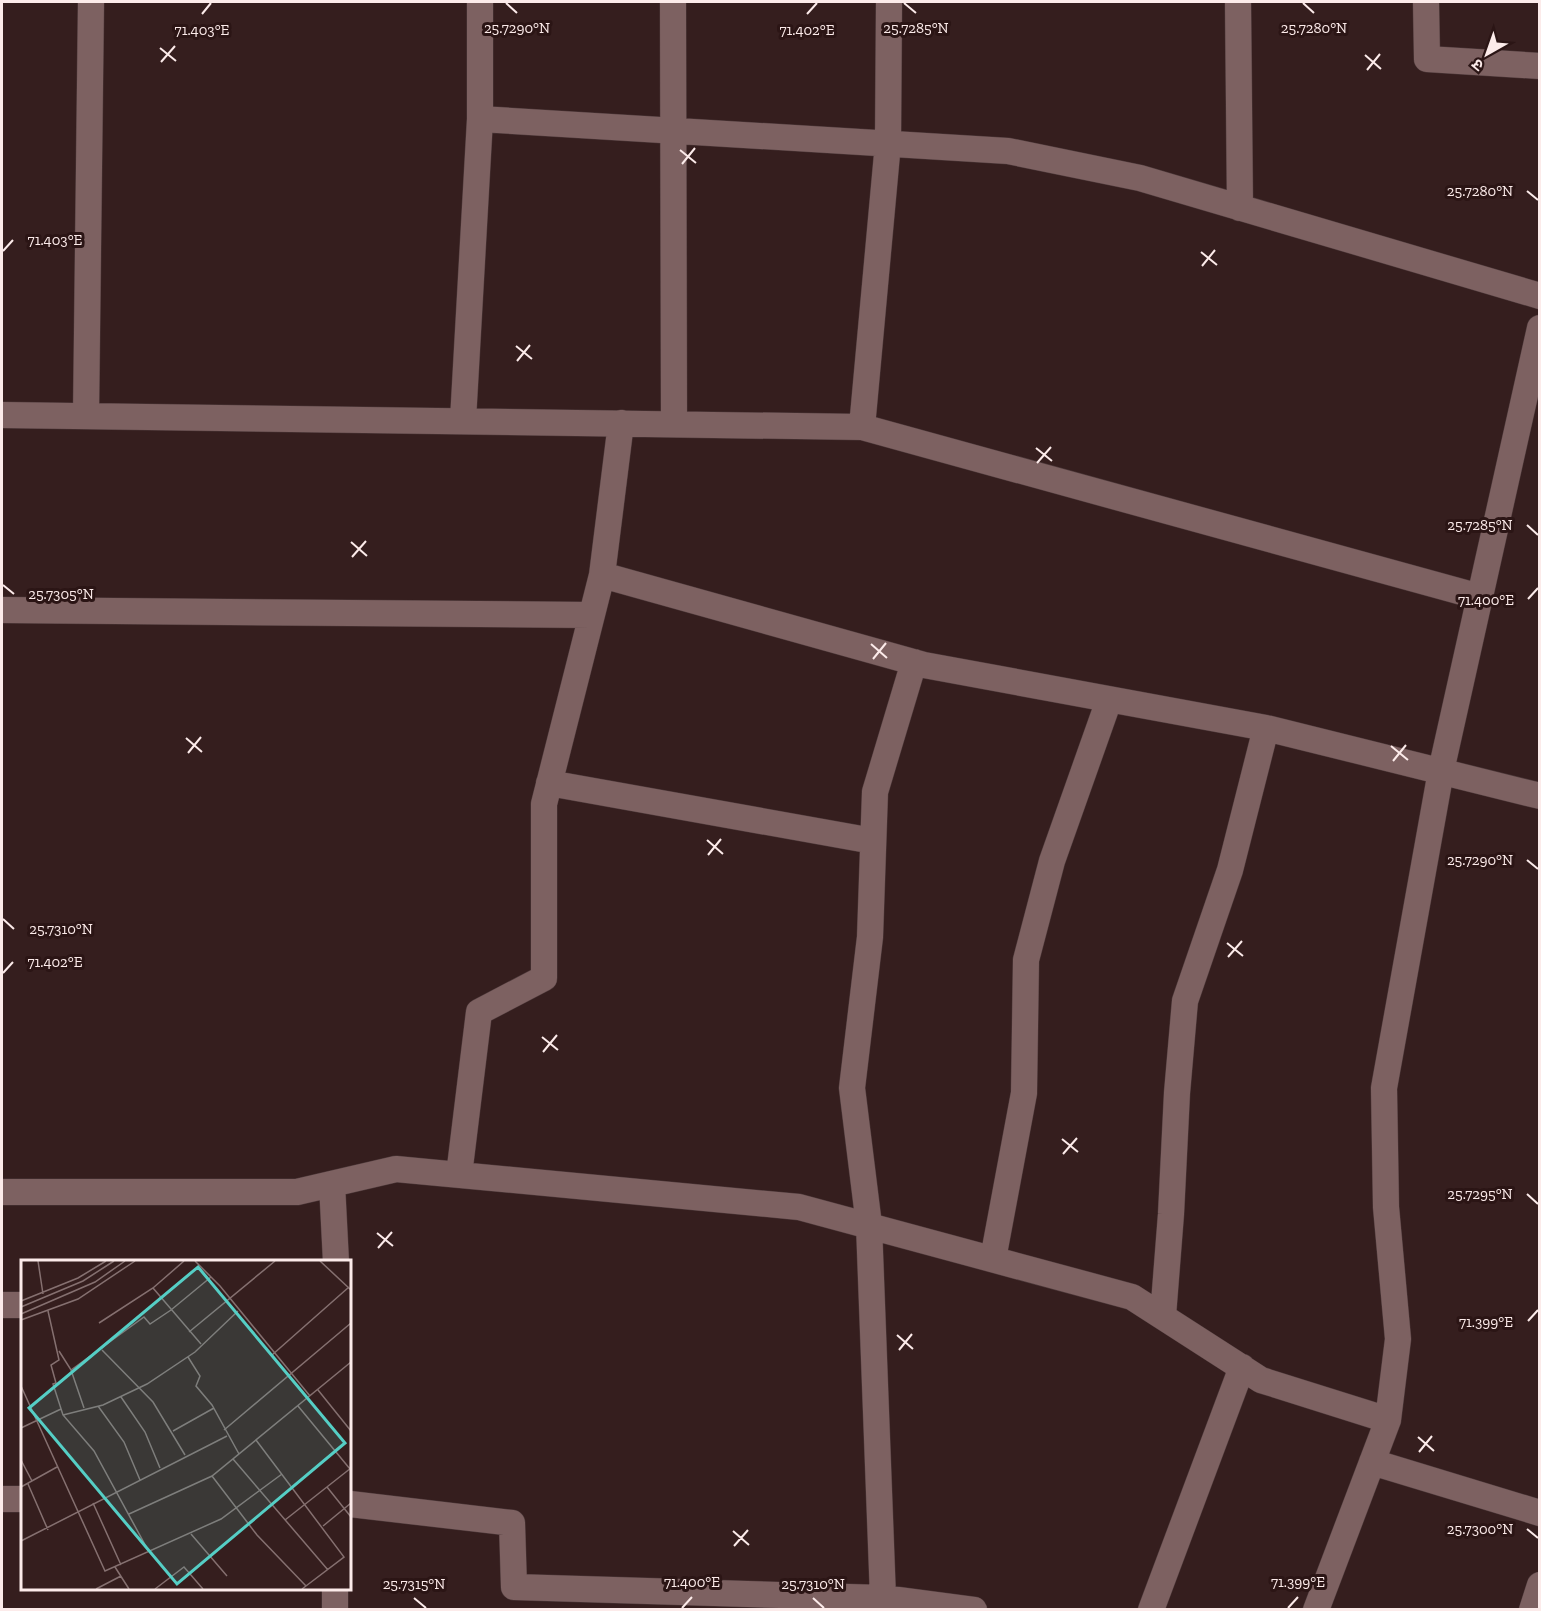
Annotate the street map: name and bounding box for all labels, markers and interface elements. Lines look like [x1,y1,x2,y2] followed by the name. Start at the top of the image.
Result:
[484,19,550,37] text: 25.7290°N
[883,19,949,37] text: 25.7285°N
[1281,19,1347,37] text: 25.7280°N
[175,21,230,39] text: 71.403°E
[779,21,835,39] text: 71.402°E
[1457,24,1517,84] north arrow
[1468,54,1487,75] text: उ
[1447,182,1513,200] text: 25.7280°N
[28,231,83,249] text: 71.403°E
[1447,516,1513,534] text: 25.7285°N
[28,585,94,603] text: 25.7305°N
[1458,591,1514,609] text: 71.400°E
[1447,851,1513,869] text: 25.7290°N
[29,920,93,938] text: 25.7310°N
[27,953,83,971] text: 71.402°E
[1447,1185,1513,1203] text: 25.7295°N
[21,1260,351,1590] inset map
[1459,1313,1513,1331] text: 71.399°E
[1447,1520,1513,1538] text: 25.7300°N
[664,1573,720,1591] text: 71.400°E
[1271,1573,1325,1591] text: 71.399°E
[383,1575,445,1593] text: 25.7315°N
[781,1575,845,1593] text: 25.7310°N

